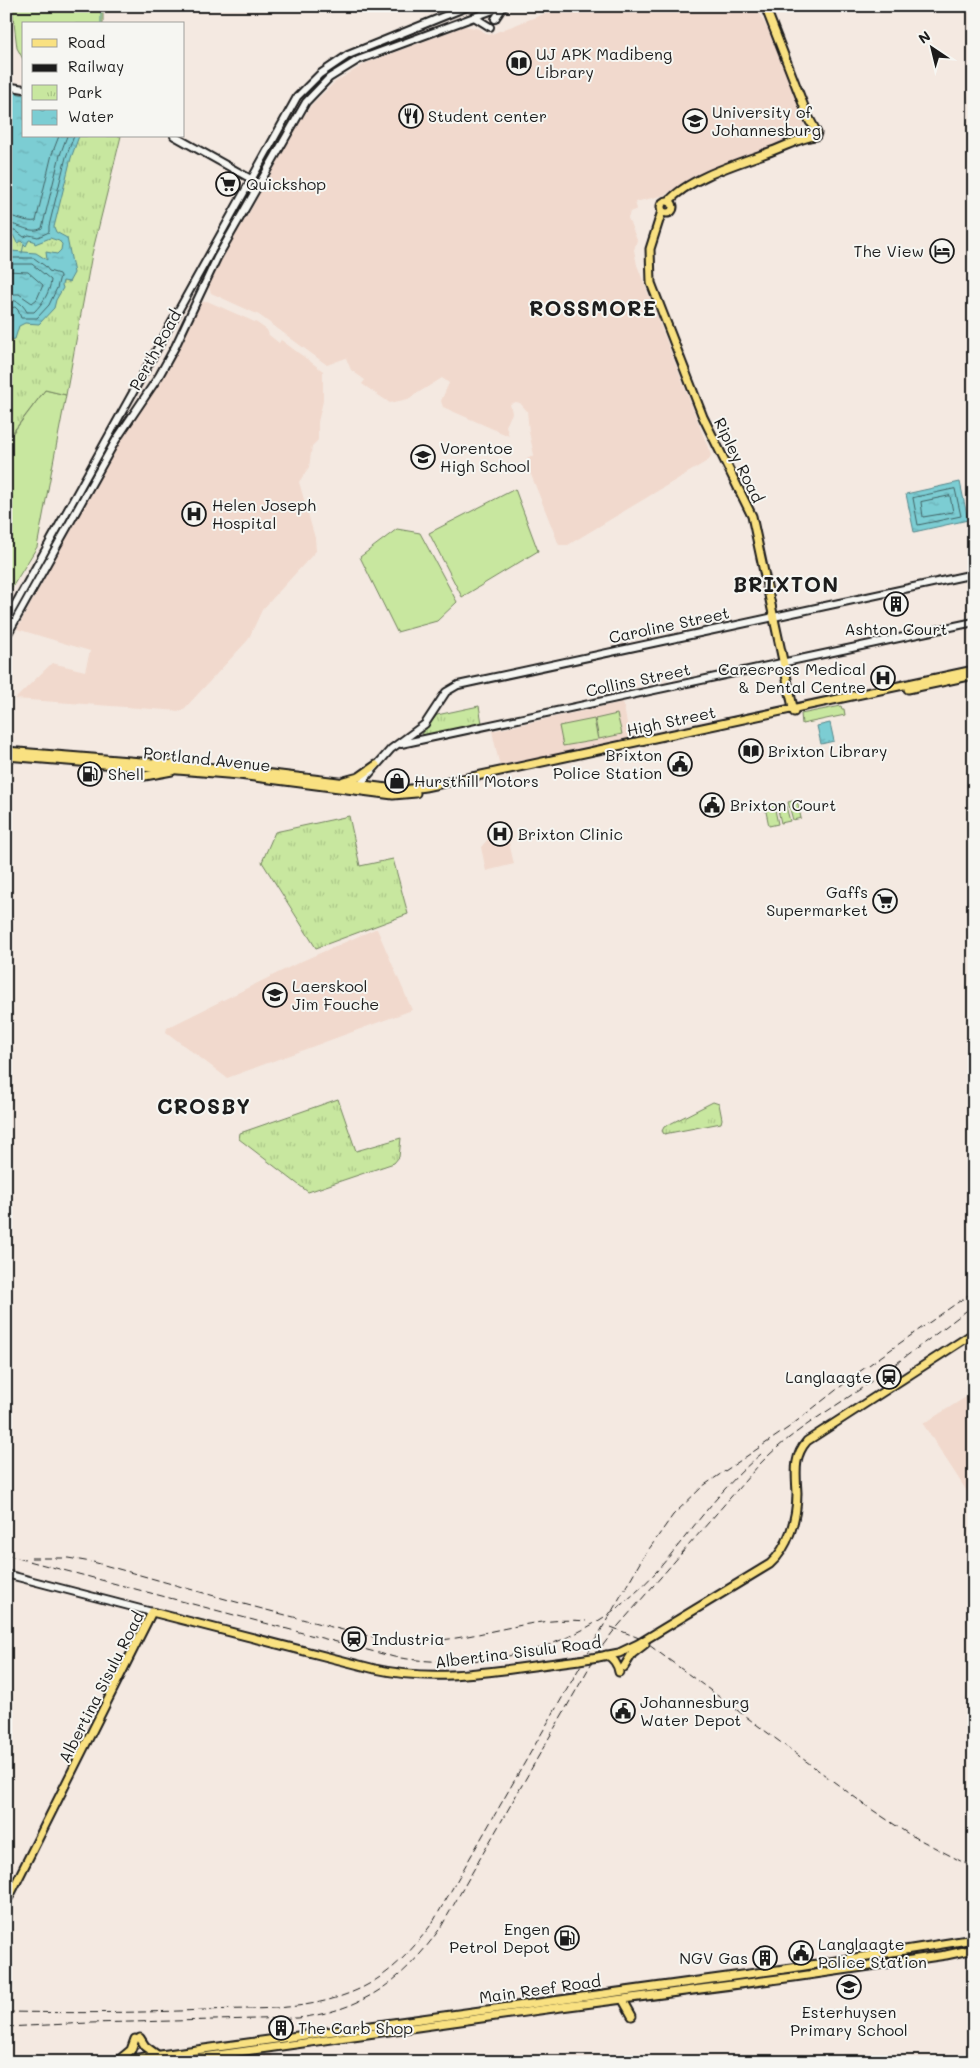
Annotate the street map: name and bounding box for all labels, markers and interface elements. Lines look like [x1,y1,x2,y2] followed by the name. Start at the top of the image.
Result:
[22,22,185,138] legend
[908,22,958,72] north arrow
[914,26,934,48] text: N
[68,32,105,52] text: Road
[536,43,672,82] place label: UJ APK Madibeng Library
[506,50,532,76] library icon: UJ APK Madibeng Library
[68,56,124,76] text: Railway
[68,82,102,102] text: Park
[712,101,821,140] place label: University of Johannesburg
[398,103,424,129] restaurant icon: Student center
[428,105,547,126] place label: Student center
[68,106,114,126] text: Water
[682,108,708,134] school or university icon: University of Johannesburg
[215,171,241,197] supermarket icon: Quickshop
[246,173,326,194] place label: Quickshop
[929,238,955,264] hotel icon: The View
[854,240,924,261] place label: The View
[529,294,657,321] district label: ROSSMORE
[124,306,185,394] street label: Perth Road
[710,414,769,506] street label: Ripley Road
[440,437,530,476] place label: Vorentoe High School
[410,444,436,470] school or university icon: Vorentoe High School
[212,494,316,533] place label: Helen Joseph Hospital
[181,501,207,527] hospital icon: Helen Joseph Hospital
[733,570,839,597] district label: BRIXTON
[883,591,909,617] building icon: Ashton Court
[607,601,731,648] street label: Caroline Street
[844,618,948,639] place label: Ashton Court
[584,658,692,701] street label: Collins Street
[718,658,866,697] place label: Carecross Medical & Dental Centre
[870,665,896,691] hospital icon: Carecross Medical & Dental Centre
[624,701,717,740] street label: High Street
[738,738,764,764] library icon: Brixton Library
[768,740,887,761] place label: Brixton Library
[142,741,272,776] street label: Portland Avenue
[553,744,662,783] place label: Brixton Police Station
[667,751,693,777] public building icon: Brixton Police Station
[77,761,103,787] fuel station icon: Shell
[108,763,144,784] place label: Shell
[384,768,410,794] shop icon: Hursthill Motors
[414,770,539,791] place label: Hursthill Motors
[699,792,725,818] public building icon: Brixton Court
[730,794,836,815] place label: Brixton Court
[487,821,513,847] hospital icon: Brixton Clinic
[518,823,623,844] place label: Brixton Clinic
[766,881,868,920] place label: Gaffs Supermarket
[872,888,898,914] supermarket icon: Gaffs Supermarket
[292,975,379,1014] place label: Laerskool Jim Fouche
[262,982,288,1008] school or university icon: Laerskool Jim Fouche
[157,1092,251,1119] district label: CROSBY
[876,1364,902,1390] station icon: Langlaagte
[785,1366,872,1387] place label: Langlaagte
[53,1607,148,1766] street label: Albertina Sisulu Road
[341,1626,367,1652] station icon: Industria
[372,1628,445,1649] place label: Industria
[434,1631,602,1672] street label: Albertina Sisulu Road
[640,1691,749,1730] place label: Johannesburg Water Depot
[610,1698,636,1724] public building icon: Johannesburg Water Depot
[449,1918,550,1957] place label: Engen Petrol Depot
[554,1925,580,1951] fuel station icon: Engen Petrol Depot
[818,1933,927,1972] place label: Langlaagte Police Station
[788,1940,814,1966] public building icon: Langlaagte Police Station
[752,1945,778,1971] building icon: NGV Gas
[679,1947,748,1968] place label: NGV Gas
[478,1970,602,2007] street label: Main Reef Road
[836,1974,862,2000] school or university icon: Esterhuysen Primary School
[790,2001,908,2040] place label: Esterhuysen Primary School
[268,2015,294,2041] building icon: The Carb Shop
[298,2017,413,2038] place label: The Carb Shop

